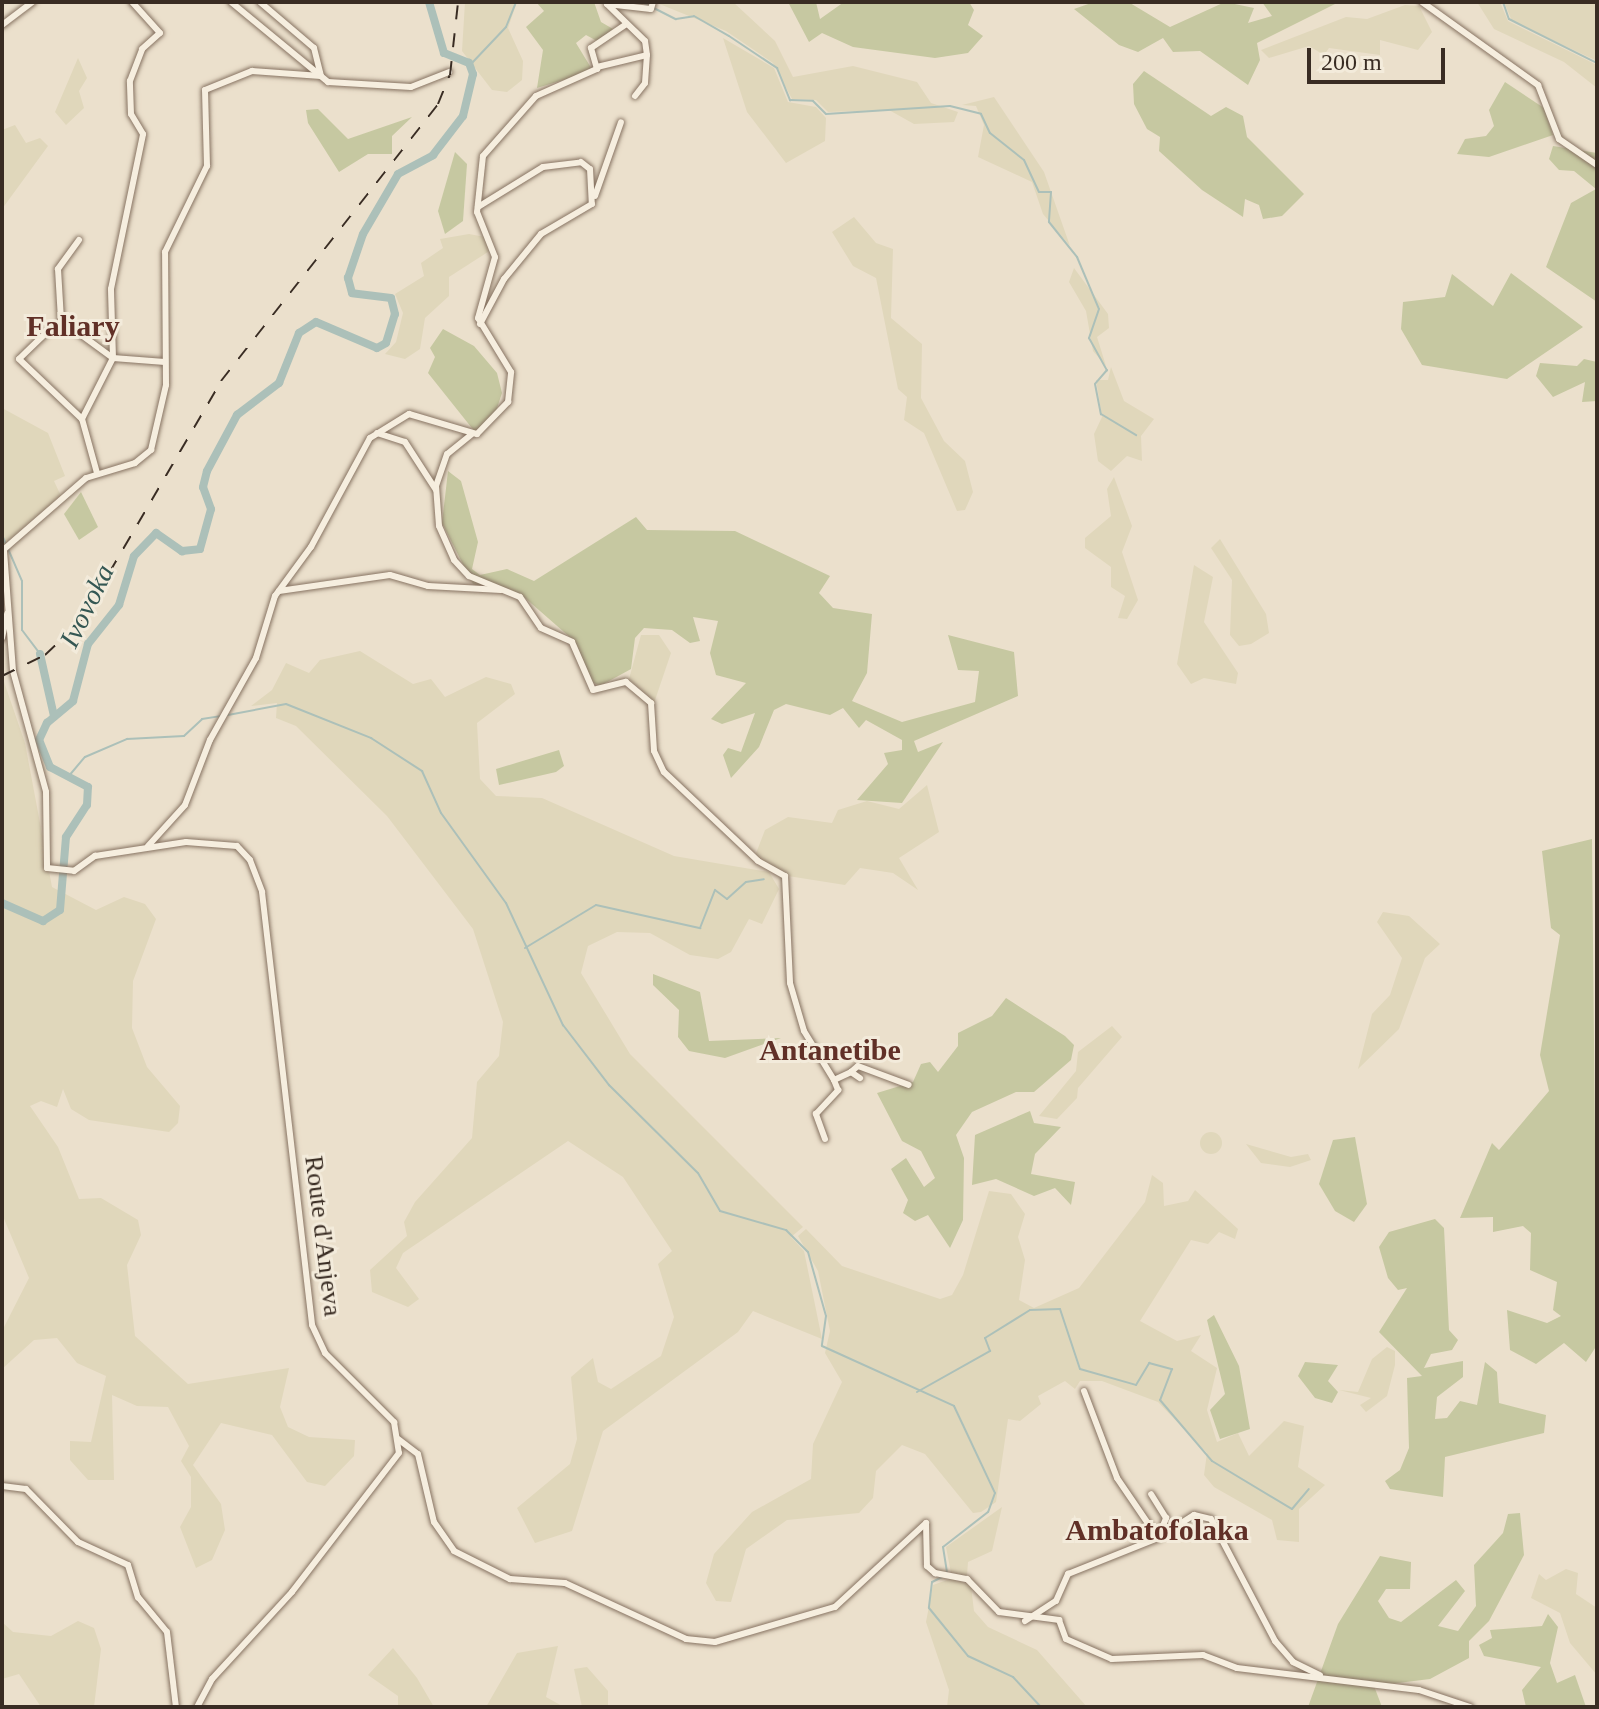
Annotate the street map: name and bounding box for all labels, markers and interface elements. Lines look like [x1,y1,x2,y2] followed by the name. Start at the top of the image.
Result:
[1311,32,1449,82] scale bar
[1321,49,1382,75] text: 200 m
[26,308,120,344] district label: Faliary
[52,559,122,653] water label: Ivovoka
[759,1032,901,1068] district label: Antanetibe
[298,1154,348,1318] street label: Route d'Anjeva
[1065,1512,1249,1548] district label: Ambatofolaka

